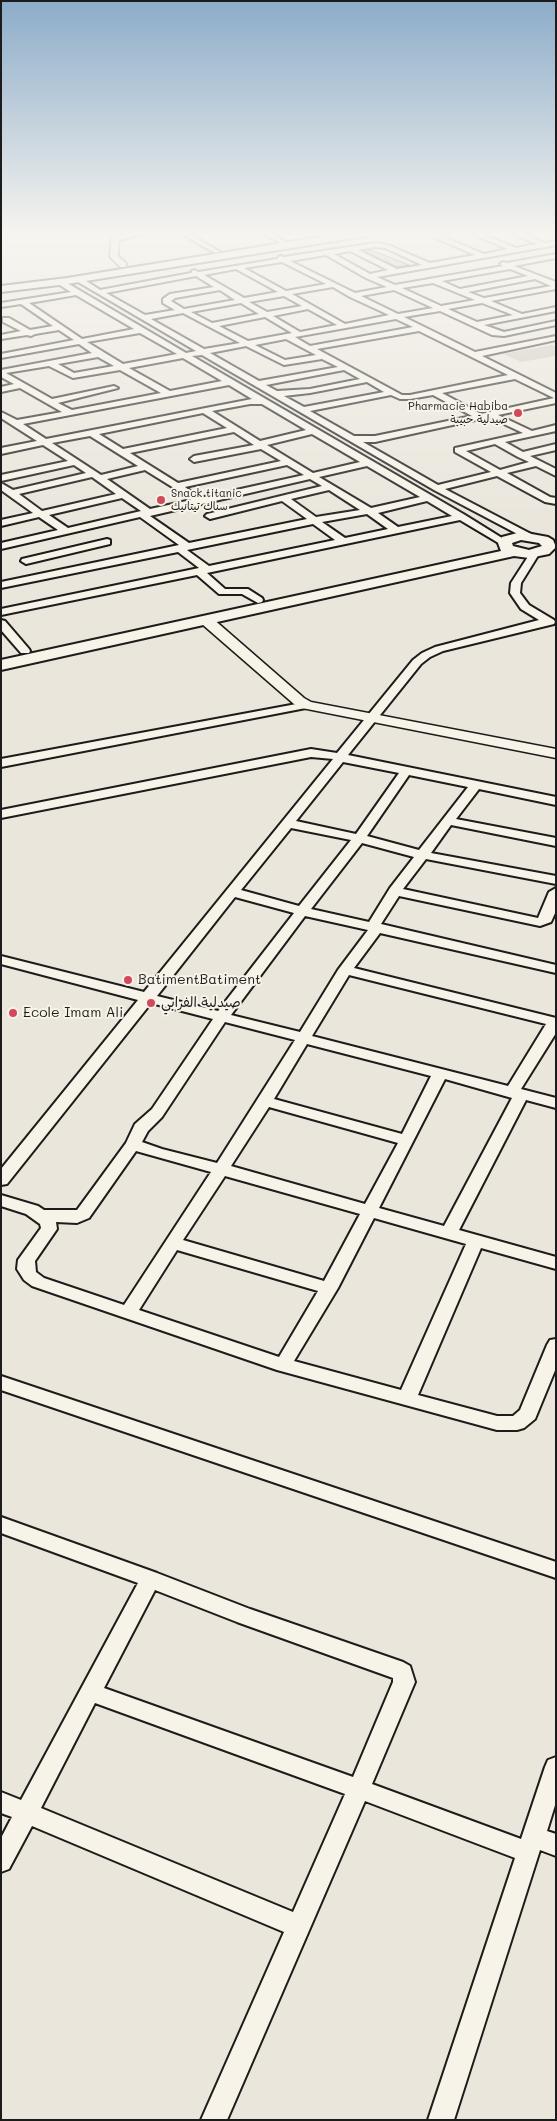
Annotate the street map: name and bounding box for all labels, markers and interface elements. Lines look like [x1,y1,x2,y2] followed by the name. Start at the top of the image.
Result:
[408,400,508,426] place label: Pharmacie Habiba صيدلية حبيبة
[512,407,524,419] marker: Pharmacie Habiba صيدلية حبيبة
[171,487,242,513] place label: Snack titanic سناك تيتانيك
[155,494,167,506] marker: Snack titanic سناك تيتانيك
[138,972,261,988] place label: BatimentBatiment
[122,974,134,986] marker: BatimentBatiment
[161,995,241,1011] place label: صيدلية الفرابي
[145,997,157,1009] marker: صيدلية الفرابي
[23,1005,123,1021] place label: Ecole Imam Ali
[7,1007,19,1019] marker: Ecole Imam Ali

